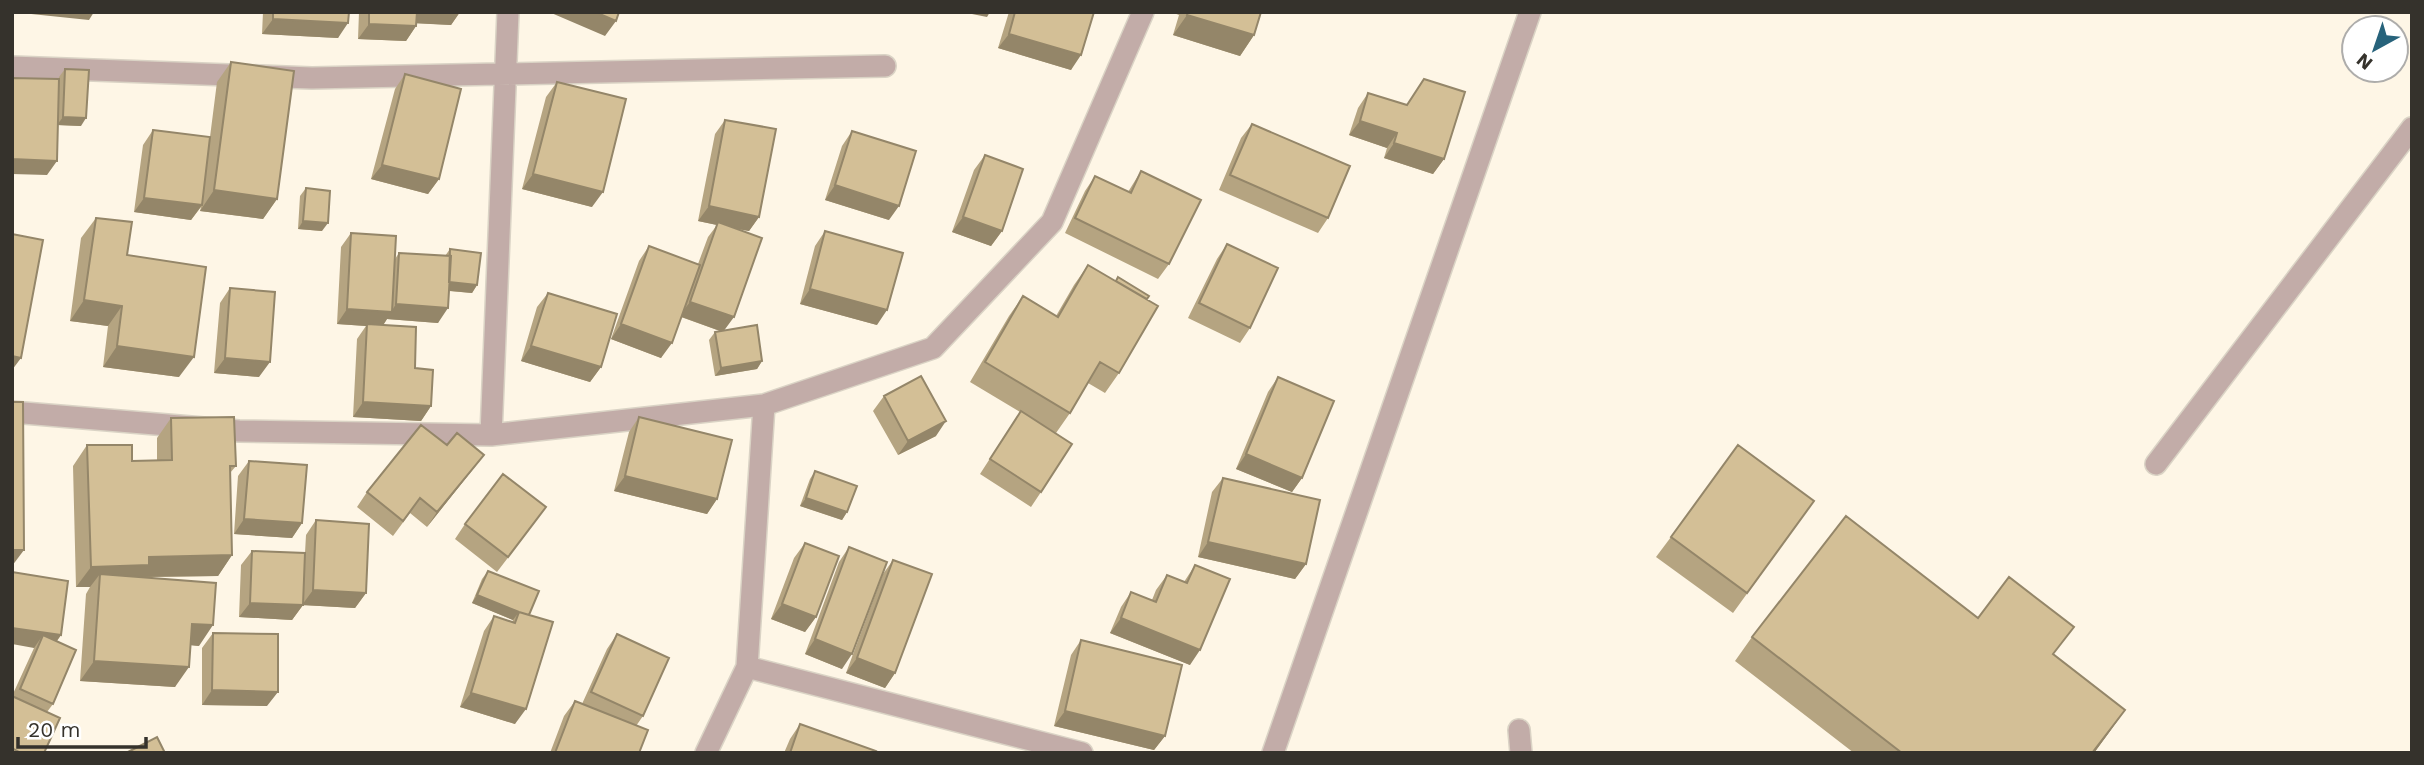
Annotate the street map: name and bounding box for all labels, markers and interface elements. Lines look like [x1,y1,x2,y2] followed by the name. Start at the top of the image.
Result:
[2340,14,2410,84] north arrow
[2352,48,2377,75] text: N
[18,706,145,750] scale bar
[28,717,80,742] text: 20 m

